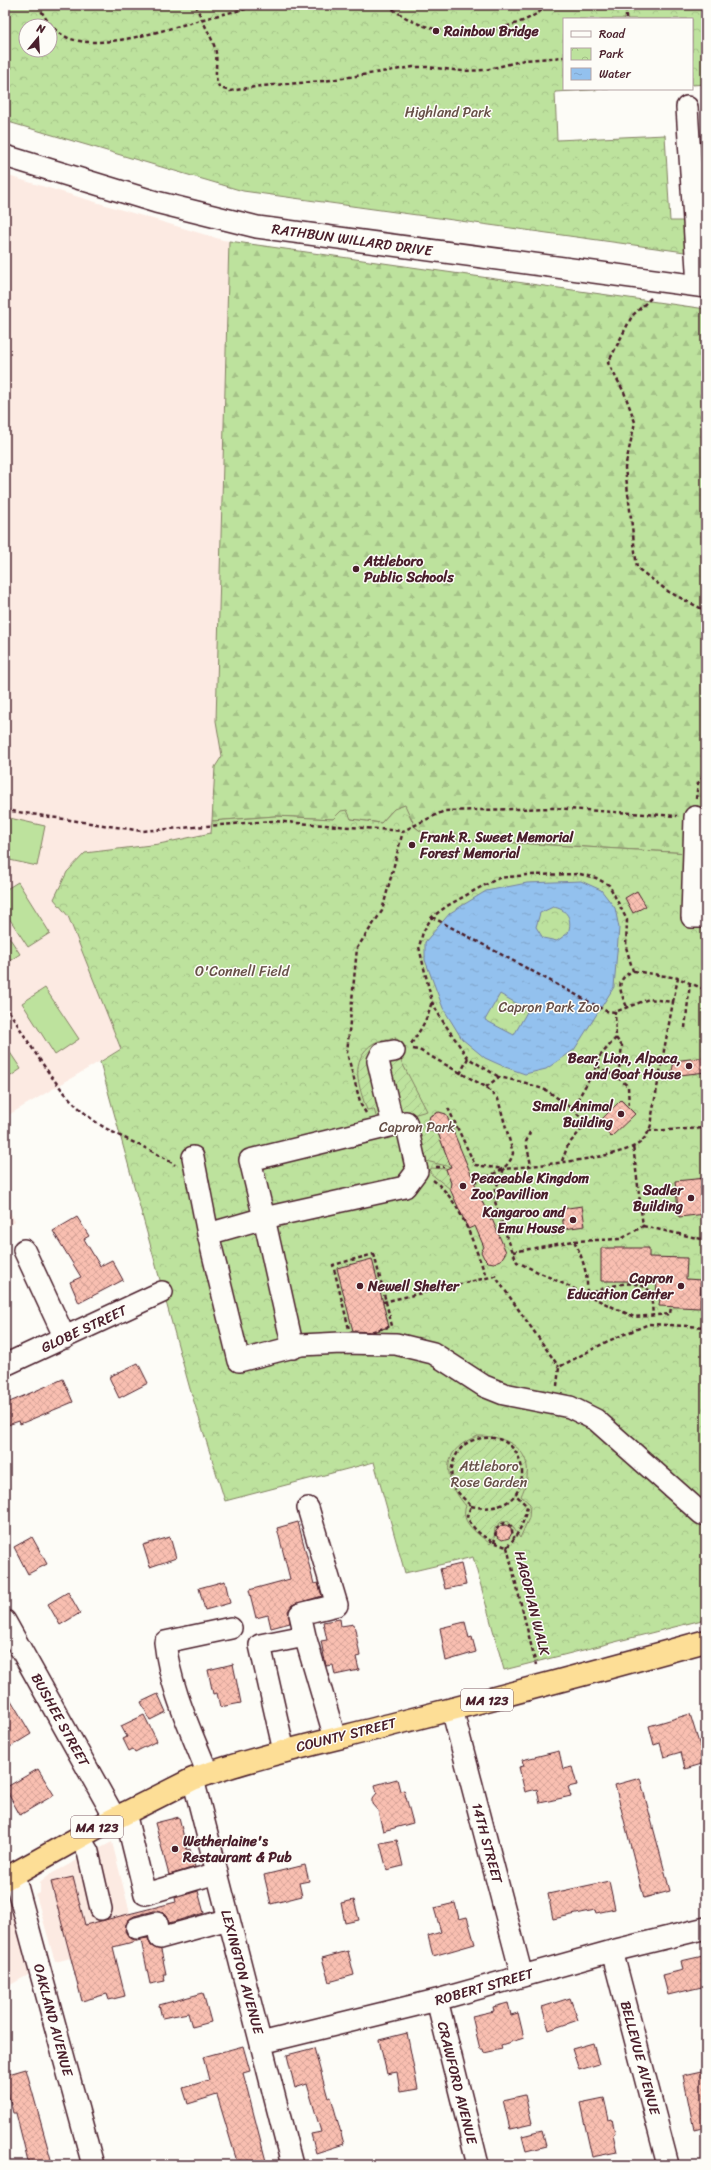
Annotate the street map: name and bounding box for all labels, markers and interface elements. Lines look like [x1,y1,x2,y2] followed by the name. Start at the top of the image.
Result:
[18,18,58,58] north arrow
[33,18,48,39] text: N
[563,18,693,90] legend
[443,19,540,44] place label: Rainbow Bridge
[599,23,626,45] text: Road
[431,26,441,36] marker: Rainbow Bridge
[599,43,624,65] text: Park
[599,63,632,85] text: Water
[405,100,492,125] park label: Highland Park
[270,216,435,264] street label: RATHBUN WILLARD DRIVE
[363,549,454,590] place label: Attleboro Public Schools
[351,564,361,574] marker: Attleboro Public Schools
[419,825,574,866] place label: Frank R. Sweet Memorial Forest Memorial
[407,840,417,850] marker: Frank R. Sweet Memorial Forest Memorial
[195,959,291,984] park label: O'Connell Field
[498,995,600,1020] park label: Capron Park Zoo
[568,1046,681,1087] place label: Bear, Lion, Alpaca, and Goat House
[684,1061,694,1071] marker: Bear, Lion, Alpaca, and Goat House
[531,1094,614,1135] place label: Small Animal Building
[616,1109,626,1119] marker: Small Animal Building
[379,1115,456,1140] park label: Capron Park
[470,1166,589,1207] place label: Peaceable Kingdom Zoo Pavillion
[633,1178,684,1219] place label: Sadler Building
[458,1181,468,1191] marker: Peaceable Kingdom Zoo Pavillion
[686,1193,696,1203] marker: Sadler Building
[481,1200,567,1241] place label: Kangaroo and Emu House
[568,1215,578,1225] marker: Kangaroo and Emu House
[567,1266,674,1307] place label: Capron Education Center
[367,1274,460,1299] place label: Newell Shelter
[355,1281,365,1291] marker: Newell Shelter
[676,1281,686,1291] marker: Capron Education Center
[37,1298,132,1360] street label: GLOBE STREET
[451,1454,528,1495] park label: Attleboro Rose Garden
[507,1548,557,1659] street label: HAGOPIAN WALK
[24,1669,97,1773] street label: BUSHEE STREET
[461,1689,513,1711] road number: MA 123
[293,1710,400,1760] street label: COUNTY STREET
[464,1800,510,1887] street label: 14TH STREET
[71,1816,123,1838] road number: MA 123
[182,1829,292,1870] place label: Wetherlaine's Restaurant & Pub
[170,1844,180,1854] marker: Wetherlaine's Restaurant & Pub
[213,1907,271,2038] street label: LEXINGTON AVENUE
[26,1961,80,2080] street label: OAKLAND AVENUE
[432,1961,538,2013] street label: ROBERT STREET
[613,1998,668,2119] street label: BELLEVUE AVENUE
[430,2019,485,2148] street label: CRAWFORD AVENUE

